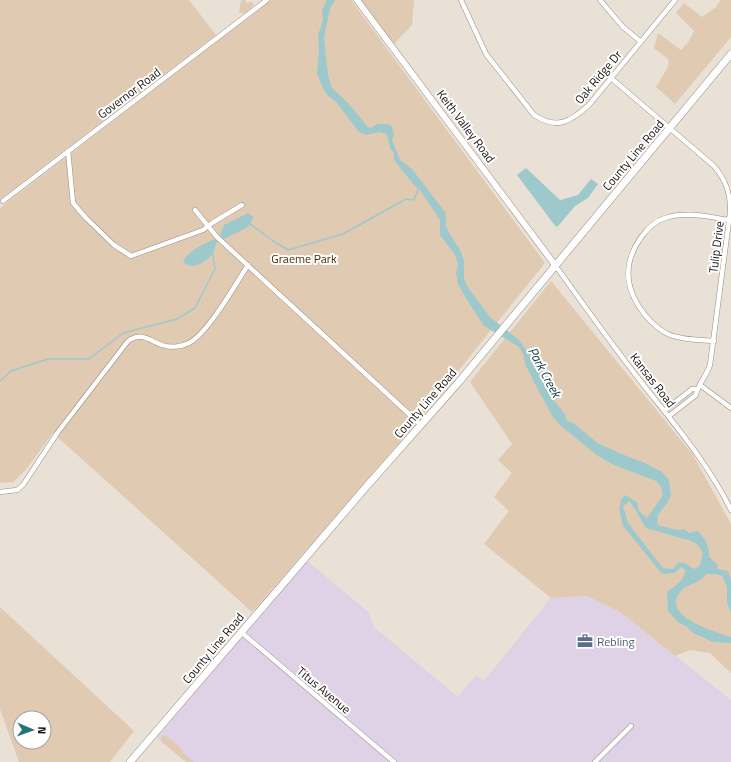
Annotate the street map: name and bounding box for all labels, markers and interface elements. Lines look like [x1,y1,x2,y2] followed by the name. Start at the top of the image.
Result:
[570,46,626,108] street label: Oak Ridge Dr
[93,63,165,123] street label: Governor Road
[432,85,500,167] street label: Keith Valley Road
[598,115,668,195] street label: County Line Road
[703,220,729,274] street label: Tulip Drive
[271,249,337,268] park label: Graeme Park
[523,343,568,403] water label: Park Creek
[625,349,681,411] street label: Kansas Road
[389,364,461,442] street label: County Line Road
[178,608,248,688] street label: County Line Road
[576,632,594,650] office icon: Rebling
[597,632,635,651] place label: Rebling
[293,662,355,718] street label: Titus Avenue
[12,710,52,750] north arrow
[34,726,50,734] text: N

